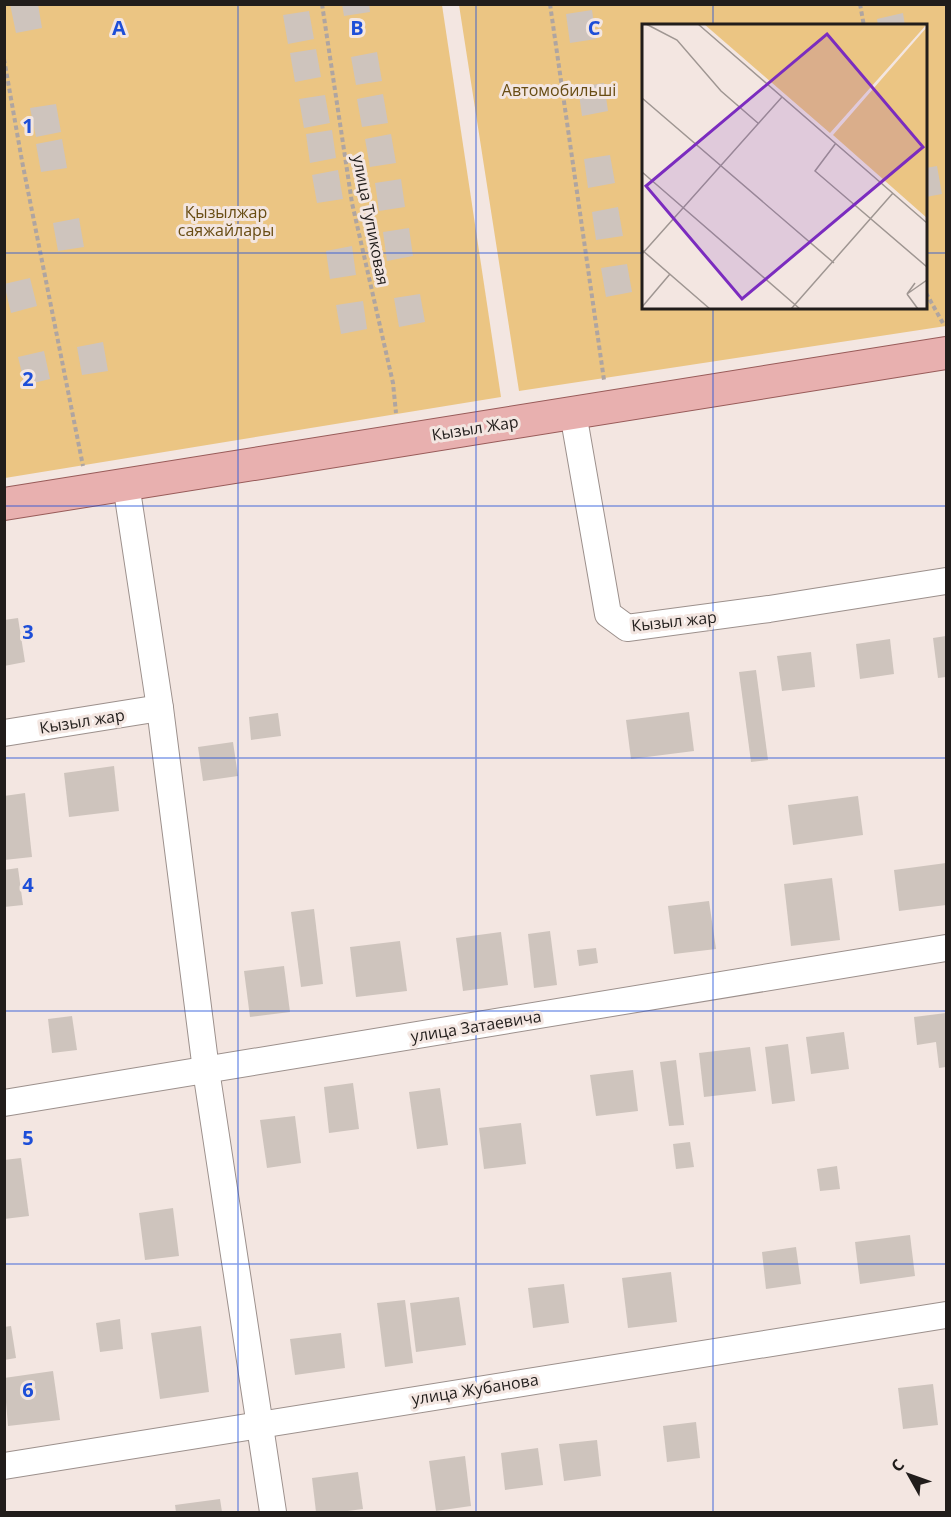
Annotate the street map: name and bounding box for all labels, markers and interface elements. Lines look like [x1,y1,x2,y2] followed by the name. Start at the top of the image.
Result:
[112,14,126,41] text: A
[350,14,364,41] text: B
[588,14,601,41] text: C
[642,24,927,309] inset map
[502,79,616,101] park label: Автомобильші
[22,112,34,139] text: 1
[348,153,394,287] street label: улица Тупиковая
[178,201,274,241] park label: Қызылжар саяжайлары
[22,365,34,392] text: 2
[430,410,520,446] street label: Кызыл Жар
[630,606,718,636] street label: Кызыл жар
[22,618,34,645] text: 3
[38,703,126,739] street label: Кызыл жар
[22,871,34,898] text: 4
[409,1005,543,1047] street label: улица Затаевича
[22,1124,34,1151] text: 5
[410,1368,540,1410] street label: улица Жубанова
[22,1376,34,1403] text: 6
[879,1445,939,1505] north arrow
[886,1454,909,1476] text: С

